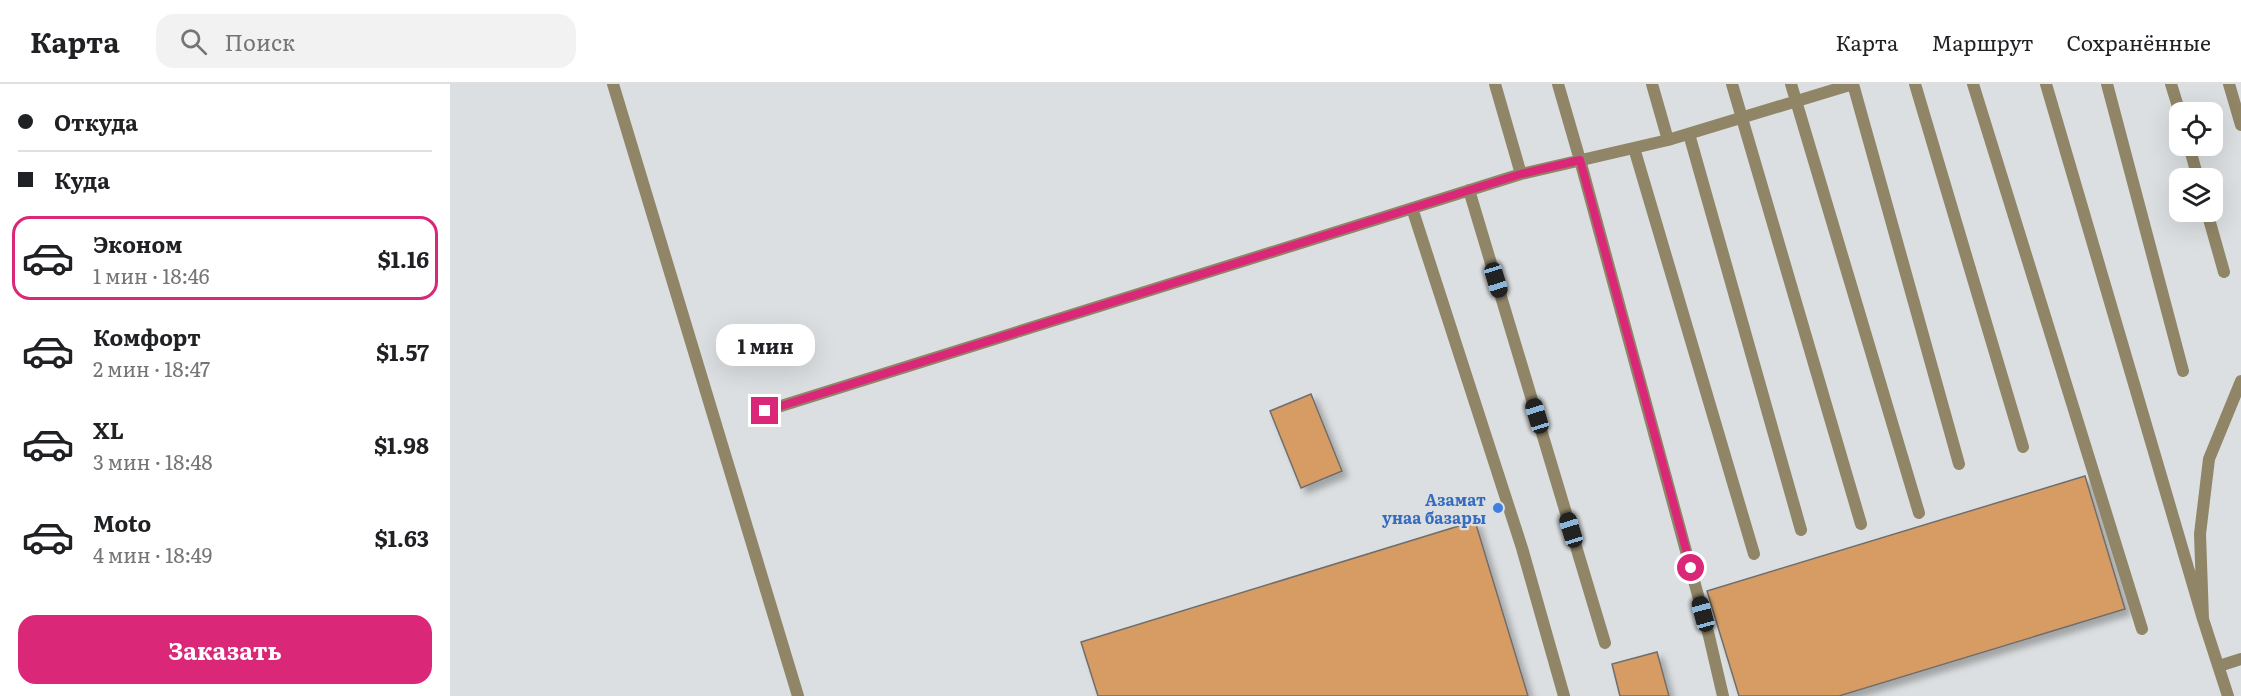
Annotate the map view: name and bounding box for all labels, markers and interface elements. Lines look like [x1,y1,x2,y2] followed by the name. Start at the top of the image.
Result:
[156,14,576,68] search box
[30,20,120,62] text: Карта
[177,25,210,58] icon: search
[225,25,295,58] text: Поиск
[1835,26,1898,57] text: Карта
[1931,26,2033,57] text: Маршрут
[2066,26,2211,57] text: Сохранённые
[2169,102,2223,222] map controls
[2169,102,2223,156] button: locate
[54,105,138,138] text: Откуда
[54,163,110,196] text: Куда
[2169,168,2223,222] button: layers
[93,227,182,260] text: Эконом
[21,231,75,285] icon: car
[378,242,429,275] text: $1.16
[93,260,210,290] text: 1 мин · 18:46
[1482,260,1510,300] car
[93,320,201,353] text: Комфорт
[21,324,75,378] icon: car
[716,324,814,366] callout: 1 мин
[737,330,794,360] text: 1 мин
[376,335,429,368] text: $1.57
[93,353,210,383] text: 2 мин · 18:47
[1523,396,1551,436] car
[751,397,778,424] route end
[93,413,124,446] text: XL
[21,417,75,471] icon: car
[374,428,429,461] text: $1.98
[93,446,213,476] text: 3 мин · 18:48
[1382,487,1486,529] place label: Азамат унаа базары
[1491,501,1505,515] marker: Азамат унаа базары
[93,506,151,539] text: Moto
[21,510,75,564] icon: car
[1557,510,1585,550] car
[375,521,429,554] text: $1.63
[93,539,212,569] text: 4 мин · 18:49
[1677,554,1704,581] route start
[1690,594,1716,634] car
[18,615,432,684] button: Заказать

